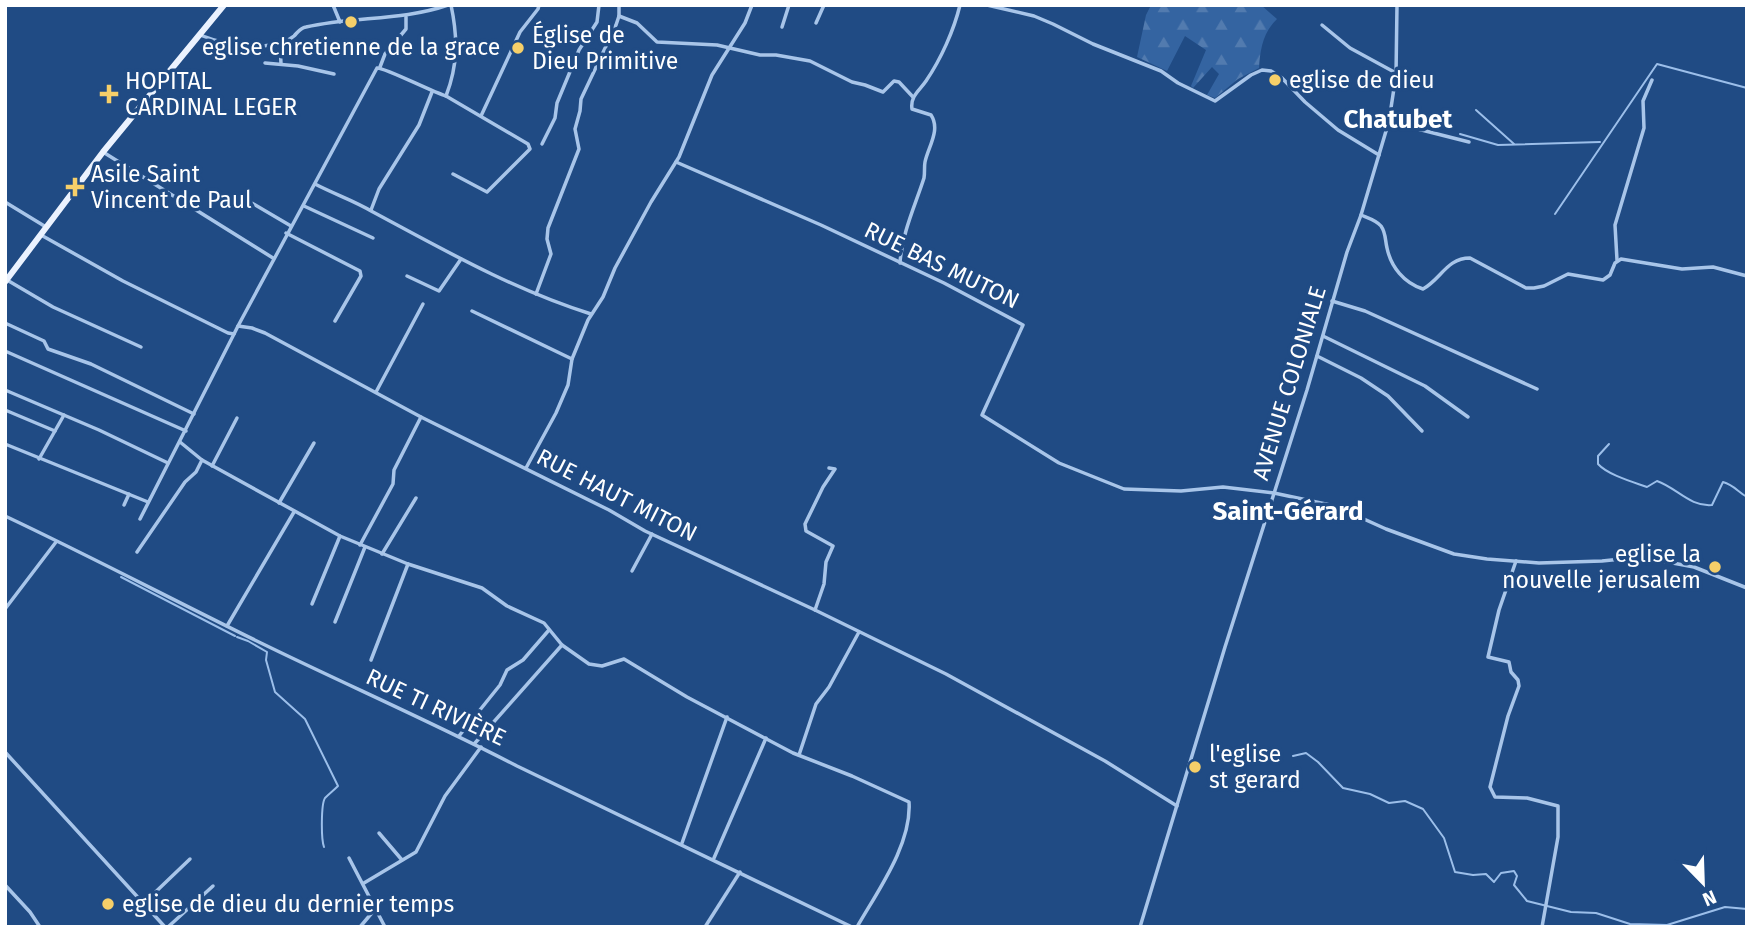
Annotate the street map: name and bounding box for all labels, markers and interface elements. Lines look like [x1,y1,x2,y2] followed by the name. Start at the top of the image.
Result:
[343,14,359,30] marker: eglise chretienne de la grace
[532,20,678,75] place label: Église de Dieu Primitive
[202,33,500,61] place label: eglise chretienne de la grace
[510,40,526,56] marker: Église de Dieu Primitive
[1289,66,1435,94] place label: eglise de dieu
[125,67,297,121] place label: HOPITAL CARDINAL LEGER
[1267,72,1283,88] marker: eglise de dieu
[99,84,119,104] marker: HOPITAL CARDINAL LEGER
[1344,104,1453,135] district label: Chatubet
[91,160,252,214] place label: Asile Saint Vincent de Paul
[65,177,85,197] marker: Asile Saint Vincent de Paul
[860,215,1024,315] street label: RUE BAS MUTON
[1246,283,1332,483] street label: AVENUE COLONIALE
[532,442,702,548] street label: RUE HAUT MITON
[1212,496,1364,527] district label: Saint-Gérard
[1502,540,1701,594] place label: eglise la nouvelle jerusalem
[1707,559,1723,575] marker: eglise la nouvelle jerusalem
[362,662,511,752] street label: RUE TI RIVIÈRE
[1209,740,1301,794] place label: l'eglise st gerard
[1187,759,1203,775] marker: l'eglise st gerard
[1668,848,1738,918] north arrow
[1699,885,1720,911] text: N
[122,890,454,918] place label: eglise de dieu du dernier temps
[100,896,116,912] marker: eglise de dieu du dernier temps

